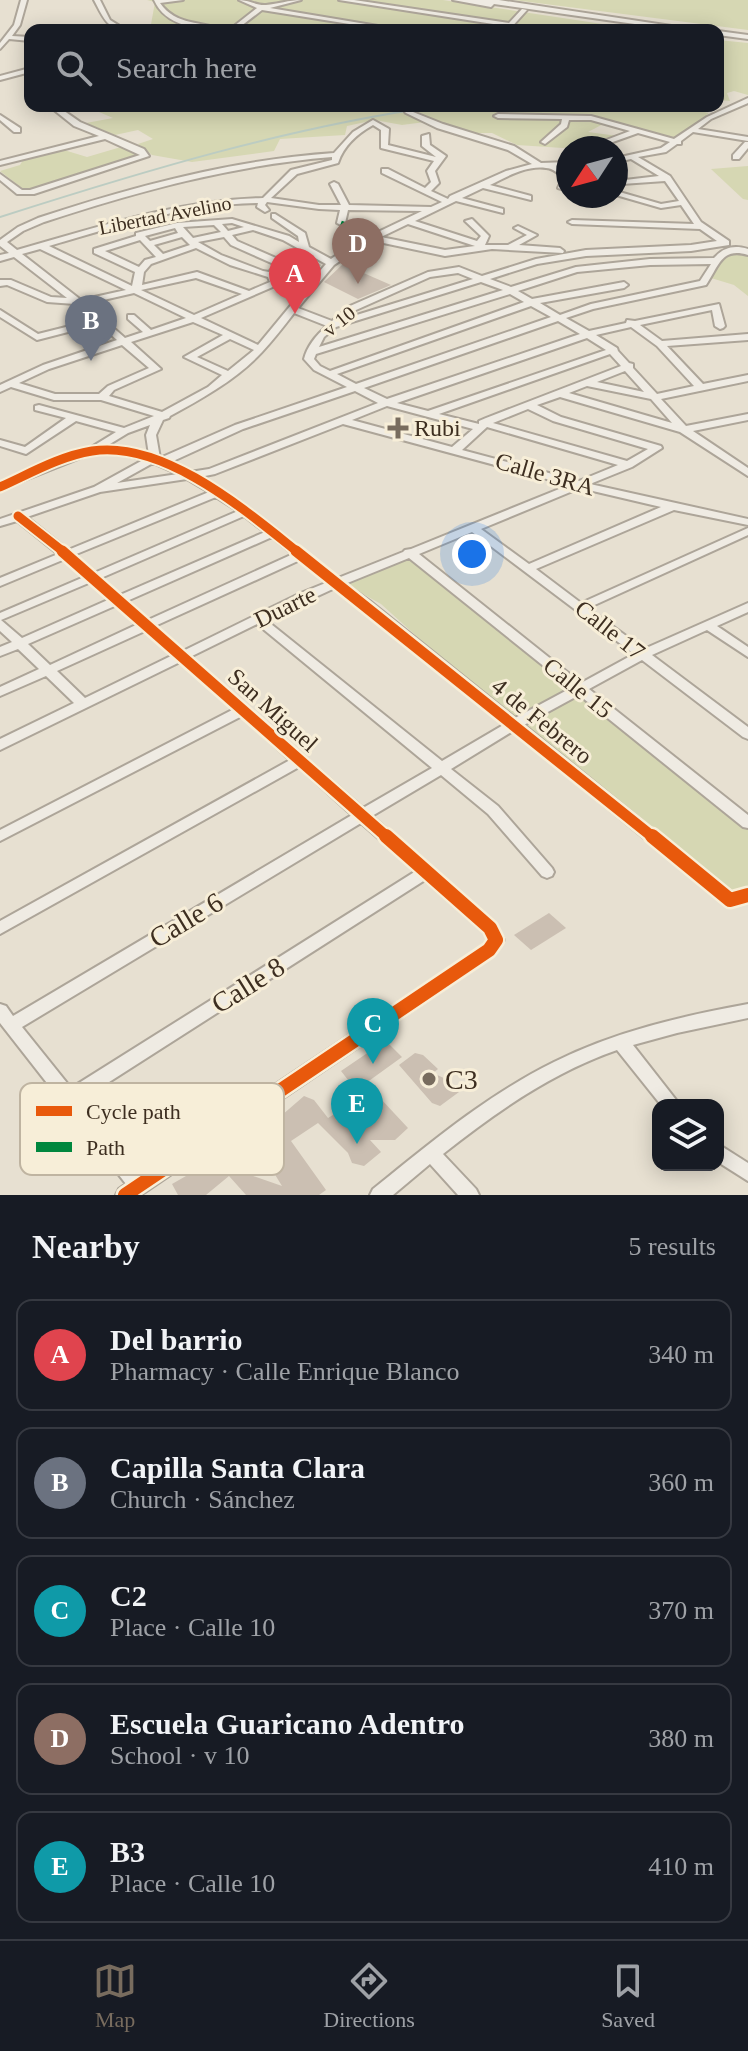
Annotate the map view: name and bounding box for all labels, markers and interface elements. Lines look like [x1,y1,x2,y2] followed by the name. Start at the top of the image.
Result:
[24,24,724,112] search box
[52,46,96,90] icon: search
[116,51,257,84] text: Search here
[556,136,628,208] north arrow
[97,191,233,239] street label: Libertad Avelino
[332,218,384,284] pin: D
[269,248,321,314] pin: A
[65,295,117,361] pin: B
[318,301,360,341] street label: v 10
[414,415,461,441] place label: Rubi
[389,419,407,437] marker: Rubi
[492,447,598,501] street label: Calle 3RA
[452,534,492,574] your location
[250,581,320,633] street label: Duarte
[570,595,650,665] street label: Calle 17
[538,653,618,723] street label: Calle 15
[223,663,323,757] street label: San Miguel
[487,673,597,769] street label: 4 de Febrero
[144,886,228,954] street label: Calle 6
[206,951,290,1019] street label: Calle 8
[347,998,399,1064] pin: C
[445,1064,478,1095] place label: C3
[420,1070,438,1088] marker: C3
[331,1078,383,1144] pin: E
[20,1083,284,1175] legend
[86,1099,181,1124] text: Cycle path
[652,1099,724,1171] map controls
[652,1099,724,1171] button: layers
[86,1135,125,1160] text: Path
[32,1228,140,1265] text: Nearby
[629,1232,716,1261] text: 5 results
[110,1323,242,1356] text: Del barrio
[51,1340,69,1369] text: A
[648,1340,714,1369] text: 340 m
[110,1357,459,1386] text: Pharmacy · Calle Enrique Blanco
[110,1451,365,1484] text: Capilla Santa Clara
[51,1468,69,1497] text: B
[648,1468,714,1497] text: 360 m
[110,1485,295,1514] text: Church · Sánchez
[110,1579,147,1612] text: C2
[51,1596,69,1625] text: C
[648,1596,714,1625] text: 370 m
[110,1613,275,1642] text: Place · Calle 10
[110,1707,464,1740] text: Escuela Guaricano Adentro
[51,1724,69,1753] text: D
[648,1724,714,1753] text: 380 m
[110,1741,249,1770] text: School · v 10
[110,1835,145,1868] text: B3
[51,1852,69,1881] text: E
[648,1852,714,1881] text: 410 m
[110,1869,275,1898] text: Place · Calle 10
[93,1959,137,2033] tab: Map
[323,1959,415,2033] tab: Directions
[601,1959,655,2033] tab: Saved

